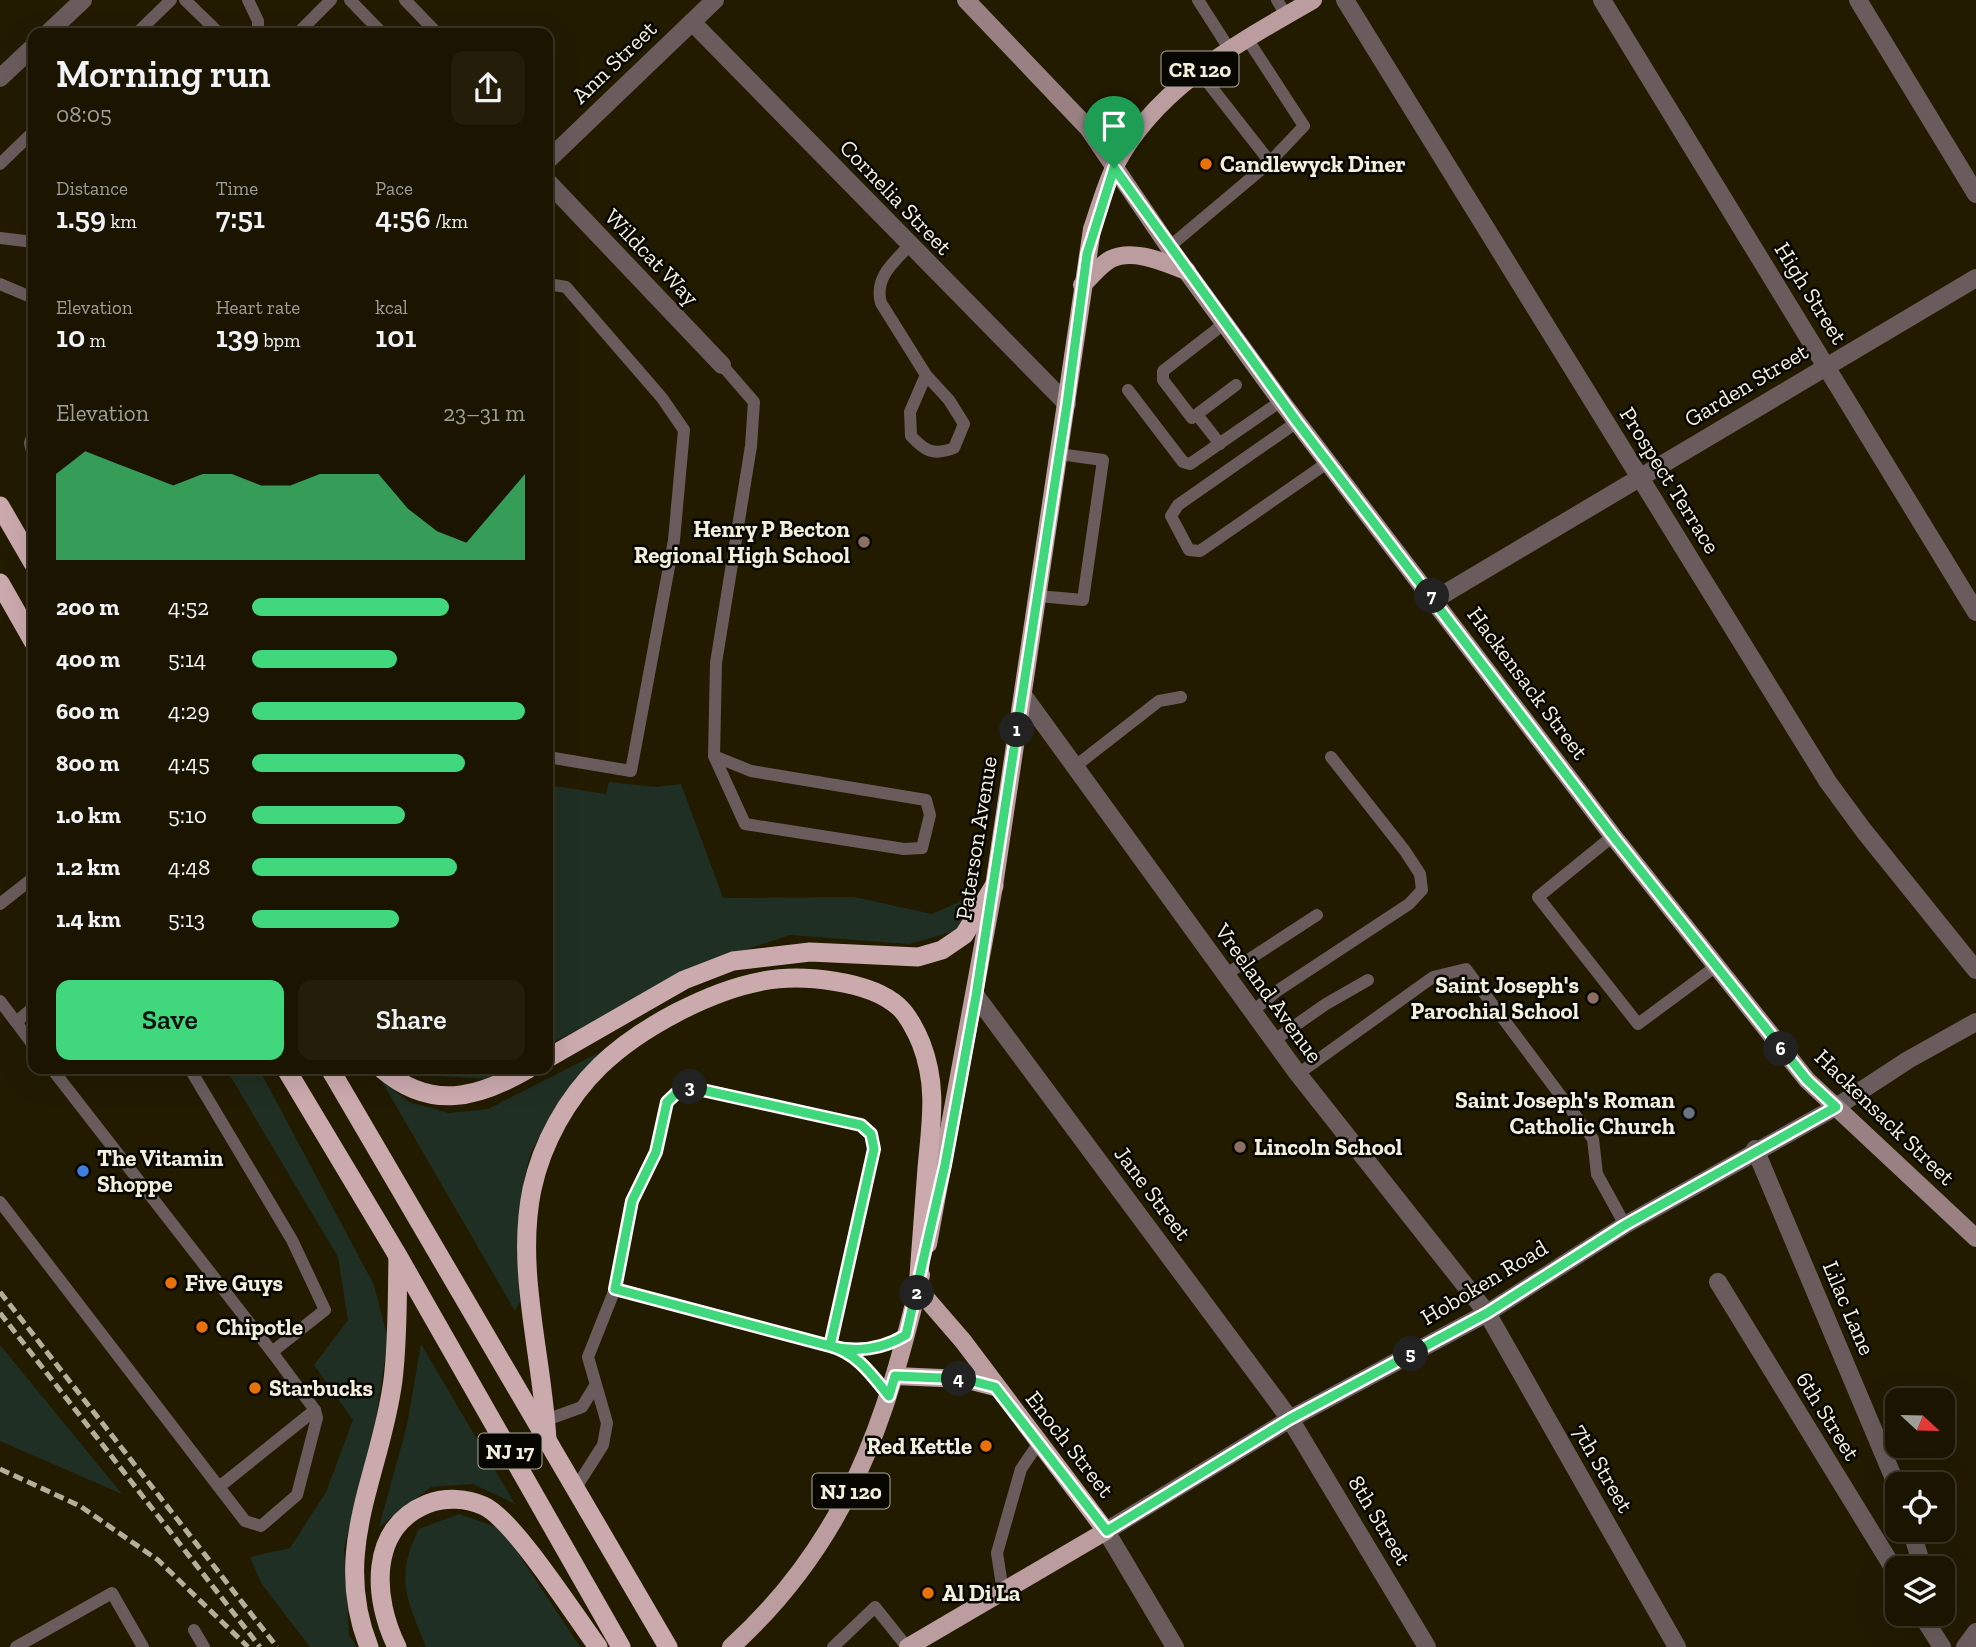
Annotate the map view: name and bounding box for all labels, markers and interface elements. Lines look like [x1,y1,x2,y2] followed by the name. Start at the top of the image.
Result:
[566,14,663,109] street label: Ann Street
[56,51,271,97] text: Morning run
[451,51,525,125] button: share
[1162,52,1238,86] road number: CR 120
[1084,96,1144,168] pin
[56,100,112,128] text: 08:05
[1095,107,1133,145] icon: arrive
[834,133,958,261] street label: Cornelia Street
[1220,150,1406,178] place label: Candlewyck Diner
[1198,156,1214,172] marker: Candlewyck Diner
[56,177,128,200] text: Distance
[216,177,258,200] text: Time
[375,177,413,200] text: Pace
[56,200,106,236] text: 1.59
[216,200,265,236] text: 7:51
[375,200,431,236] text: 4:56
[599,203,705,311] street label: Wildcat Way
[106,210,137,233] text: km
[431,210,468,233] text: /km
[1769,237,1854,350] street label: High Street
[56,296,133,319] text: Elevation
[216,296,300,319] text: Heart rate
[375,296,408,319] text: kcal
[56,319,85,355] text: 10
[216,319,259,355] text: 139
[375,319,416,355] text: 101
[85,329,106,352] text: m
[259,329,300,352] text: bpm
[1679,337,1813,433] street label: Garden Street
[56,399,149,427] text: Elevation
[443,399,525,427] text: 23–31 m
[1614,402,1726,558] street label: Prospect Terrace
[634,515,850,569] place label: Henry P Becton Regional High School
[856,534,872,550] marker: Henry P Becton Regional High School
[1414,578,1450,614] pin: 7
[1427,584,1436,607] text: 7
[56,593,119,621] text: 200 m
[168,593,209,621] text: 4:52
[1461,601,1595,765] street label: Hackensack Street
[56,645,120,673] text: 400 m
[168,645,206,673] text: 5:14
[56,697,119,725] text: 600 m
[168,697,210,725] text: 4:29
[1000,712,1034,748] pin: 1
[1013,718,1020,741] text: 1
[56,749,119,777] text: 800 m
[168,749,210,777] text: 4:45
[949,754,1003,922] street label: Paterson Avenue
[56,801,121,829] text: 1.0 km
[168,801,207,829] text: 5:10
[56,853,120,881] text: 1.2 km
[168,853,210,881] text: 4:48
[56,905,121,933] text: 1.4 km
[168,905,205,933] text: 5:13
[1208,917,1329,1068] street label: Vreeland Avenue
[1410,971,1579,1025] place label: Saint Joseph's Parochial School
[56,980,284,1060] button: Save
[298,980,525,1060] button: Share
[1585,990,1601,1006] marker: Saint Joseph's Parochial School
[1764,1032,1798,1066] pin: 6
[1775,1037,1786,1060] text: 6
[1809,1043,1961,1191] street label: Hackensack Street
[672,1070,708,1104] pin: 3
[684,1075,695,1098] text: 3
[1455,1086,1676,1140] place label: Saint Joseph's Roman Catholic Church
[1681,1105,1697,1121] marker: Saint Joseph's Roman Catholic Church
[1254,1133,1403,1161] place label: Lincoln School
[1232,1139,1248,1155] marker: Lincoln School
[1108,1140,1198,1246] street label: Jane Street
[97,1144,224,1198] place label: The Vitamin Shoppe
[75,1163,91,1179] marker: The Vitamin Shoppe
[1416,1233,1553,1331] street label: Hoboken Road
[1817,1257,1881,1359] street label: Lilac Lane
[185,1269,283,1297] place label: Five Guys
[163,1275,179,1291] marker: Five Guys
[900,1276,934,1310] pin: 2
[911,1281,922,1304] text: 2
[216,1313,303,1341] place label: Chipotle
[194,1319,210,1335] marker: Chipotle
[1394,1336,1428,1372] pin: 5
[1406,1342,1415,1365] text: 5
[942,1362,976,1396] pin: 4
[953,1367,964,1390] text: 4
[1790,1367,1866,1466] street label: 6th Street
[269,1374,373,1402] place label: Starbucks
[247,1380,263,1396] marker: Starbucks
[1020,1385,1121,1503] street label: Enoch Street
[1885,1388,1955,1458] north arrow
[1885,1388,1955,1626] map controls
[1566,1419,1640,1518] street label: 7th Street
[867,1432,972,1460] place label: Red Kettle
[478,1434,542,1468] road number: NJ 17
[978,1438,994,1454] marker: Red Kettle
[1342,1470,1418,1570] street label: 8th Street
[1885,1472,1955,1542] button: locate
[812,1474,890,1508] road number: NJ 120
[1885,1556,1955,1626] button: layers
[942,1579,1021,1607] place label: Al Di La
[920,1585,936,1601] marker: Al Di La

